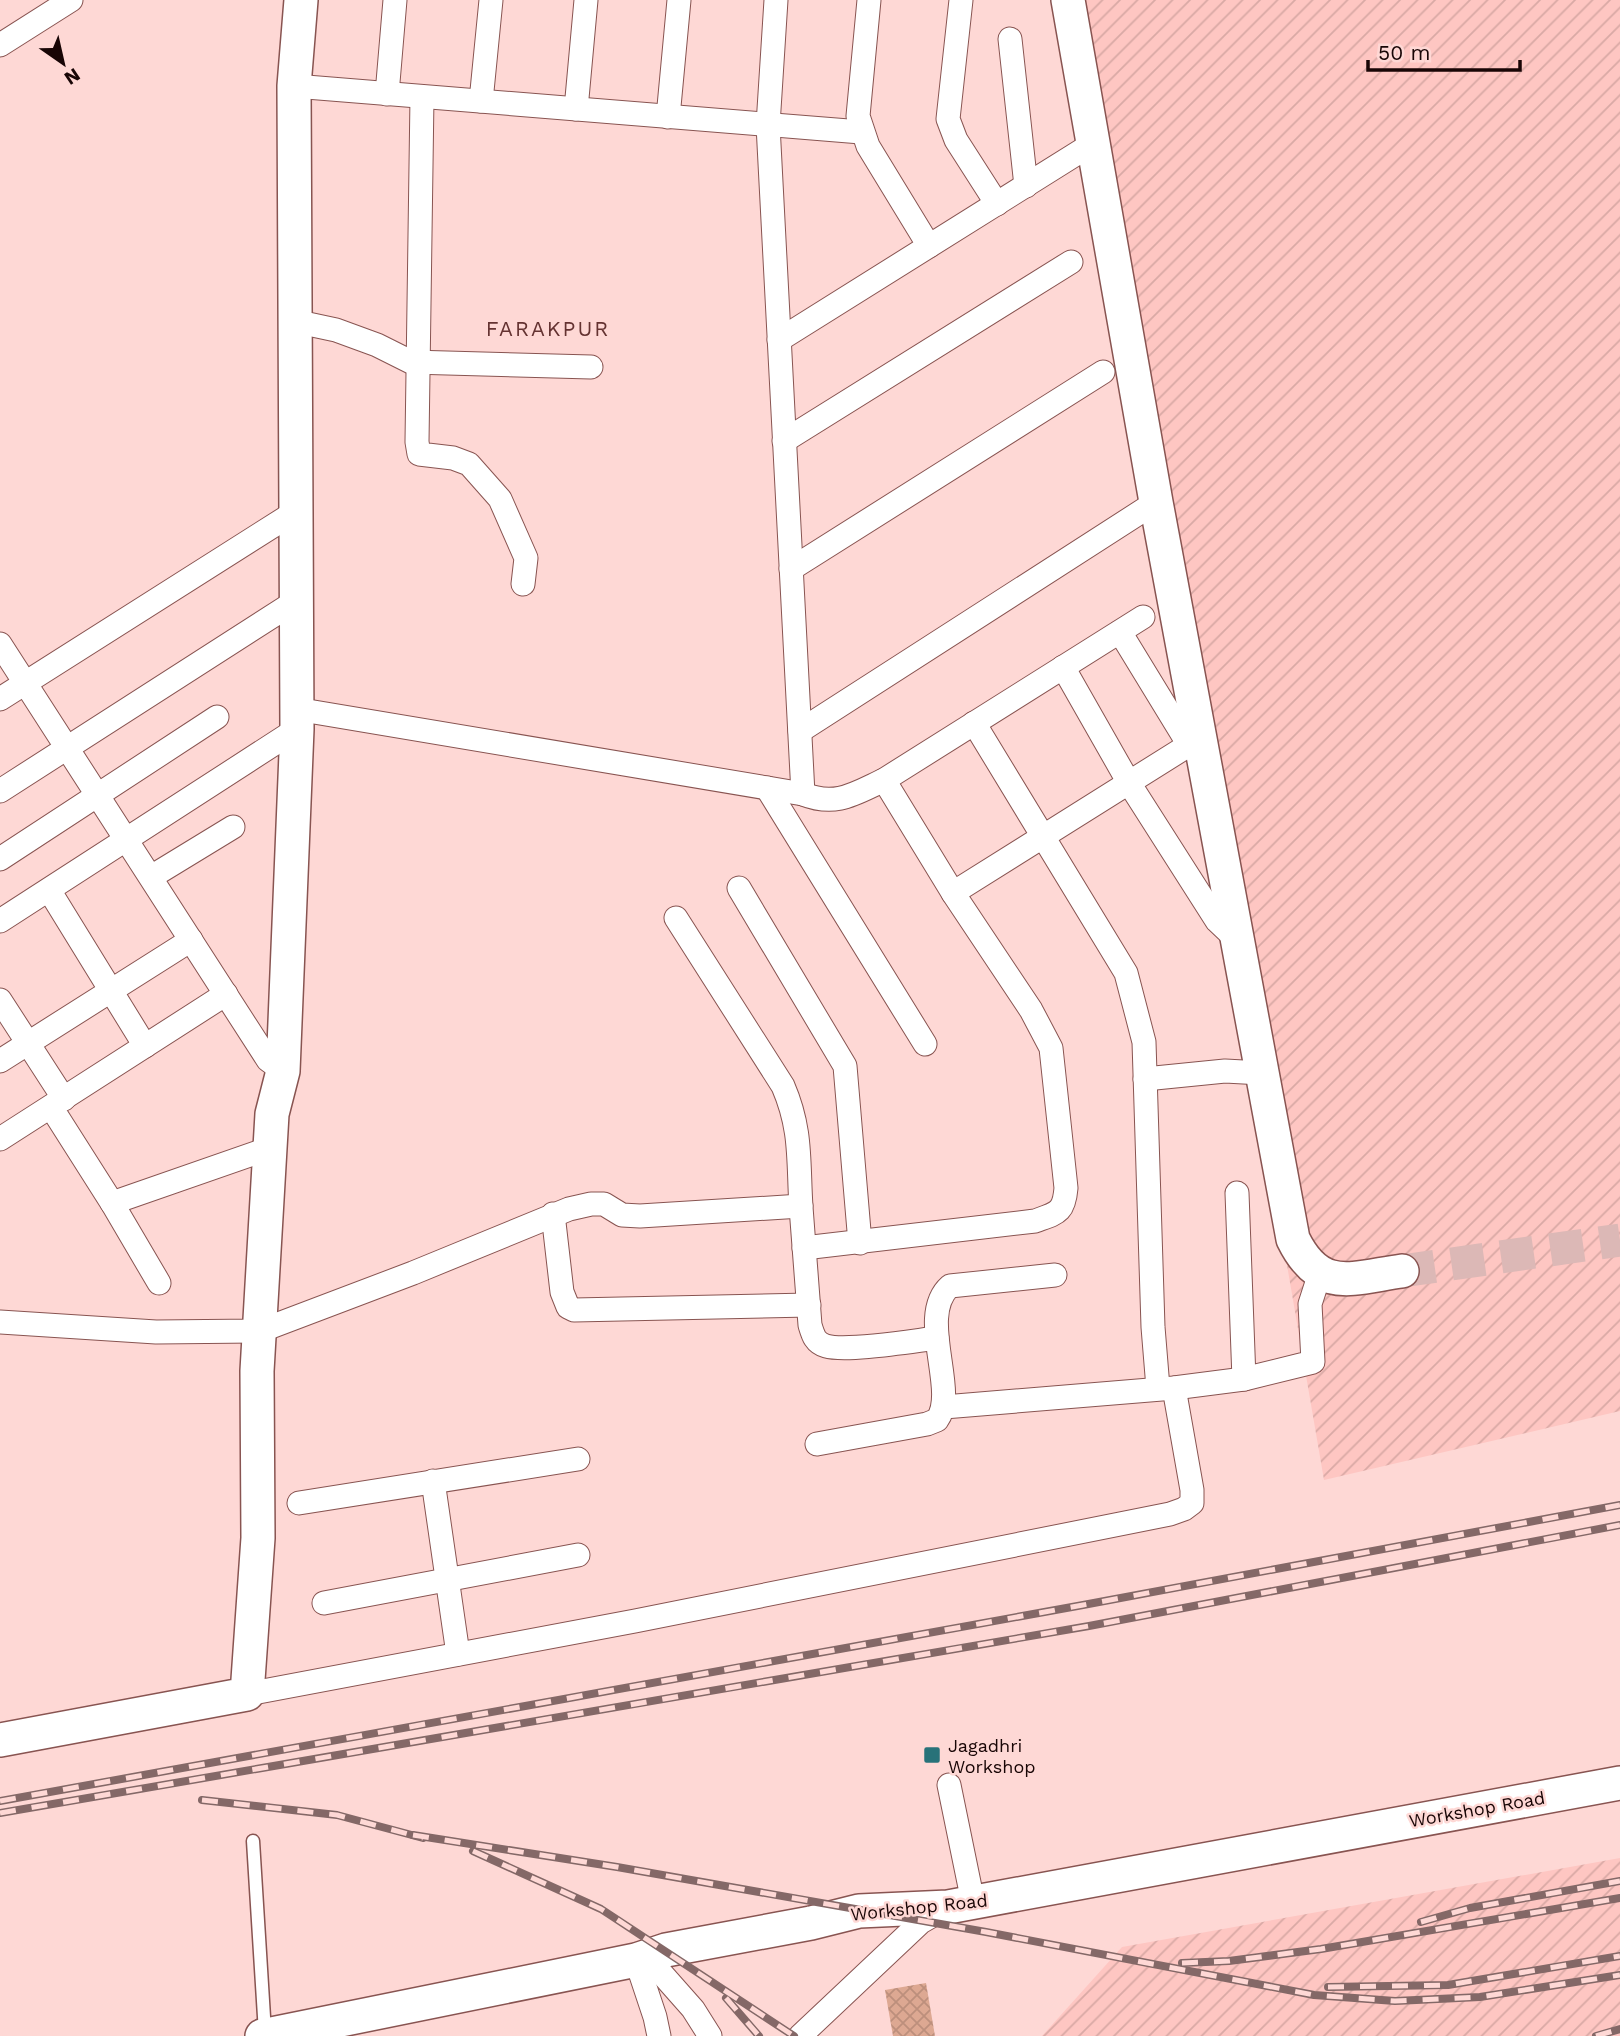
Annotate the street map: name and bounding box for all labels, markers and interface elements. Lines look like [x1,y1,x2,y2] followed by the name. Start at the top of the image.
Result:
[28,28,98,98] north arrow
[1368,28,1520,72] scale bar
[1378,40,1430,65] text: 50 m
[60,63,84,90] text: N
[486,316,610,341] district label: FARAKPUR
[948,1735,1036,1777] place label: Jagadhri Workshop
[922,1745,942,1765] marker: Jagadhri Workshop
[1407,1787,1547,1831] street label: Workshop Road
[849,1889,989,1925] street label: Workshop Road

